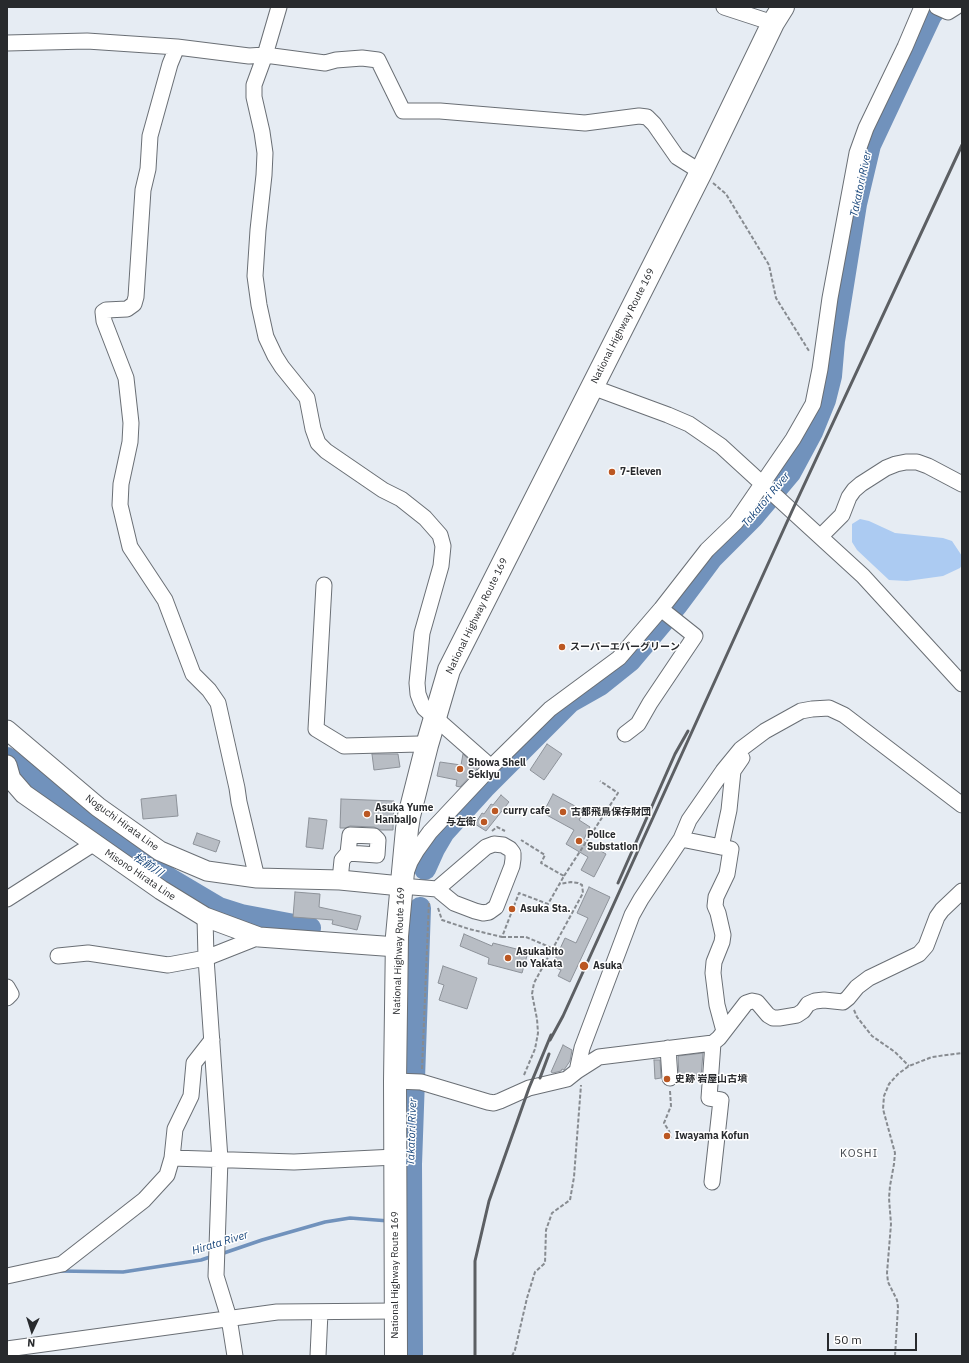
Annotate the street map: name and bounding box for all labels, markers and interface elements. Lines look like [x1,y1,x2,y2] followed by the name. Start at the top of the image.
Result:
[848,150,874,218] water label: Takatori River
[589,266,657,386] street label: National Highway Route 169
[620,466,662,478] place label: 7-Eleven
[607,467,617,477] marker: 7-Eleven
[739,470,793,530] water label: Takatori River
[444,556,510,676] street label: National Highway Route 169
[570,641,680,653] place label: スーパーエバーグリーン
[557,642,567,652] marker: スーパーエバーグリーン
[468,757,526,780] place label: Showa Shell Sekiyu
[455,764,465,774] marker: Showa Shell Sekiyu
[83,792,161,854] street label: Noguchi Hirata Line
[375,802,433,826] place label: Asuka Yume Hanbaijo
[503,805,550,817] place label: curry cafe
[490,806,500,816] marker: curry cafe
[571,806,651,818] place label: 古都飛鳥保存財団
[558,807,568,817] marker: 古都飛鳥保存財団
[362,809,372,819] marker: Asuka Yume Hanbaijo
[446,816,476,828] place label: 与左衛
[479,817,489,827] marker: 与左衛
[587,829,638,852] place label: Police Substation
[574,836,584,846] marker: Police Substation
[102,847,178,903] street label: Misono Hirata Line
[131,850,165,880] water label: 桧前川
[391,887,407,1015] street label: National Highway Route 169
[520,903,571,915] place label: Asuka Sta.
[507,904,517,914] marker: Asuka Sta.
[516,946,564,970] place label: Asukabito no Yakata
[503,953,513,963] marker: Asukabito no Yakata
[578,960,590,972] marker: Asuka
[593,960,622,972] place label: Asuka
[675,1073,747,1085] place label: 史跡 岩屋山古墳
[662,1074,672,1084] marker: 史跡 岩屋山古墳
[404,1098,420,1166] water label: Takatori River
[675,1130,749,1142] place label: Iwayama Kofun
[662,1131,672,1141] marker: Iwayama Kofun
[840,1147,878,1161] district label: KOSHI
[389,1211,401,1339] street label: National Highway Route 169
[190,1228,250,1258] water label: Hirata River
[12,1311,52,1351] north arrow
[829,1325,919,1351] scale bar
[834,1332,862,1347] text: 50 m
[27,1336,36,1350] text: N

